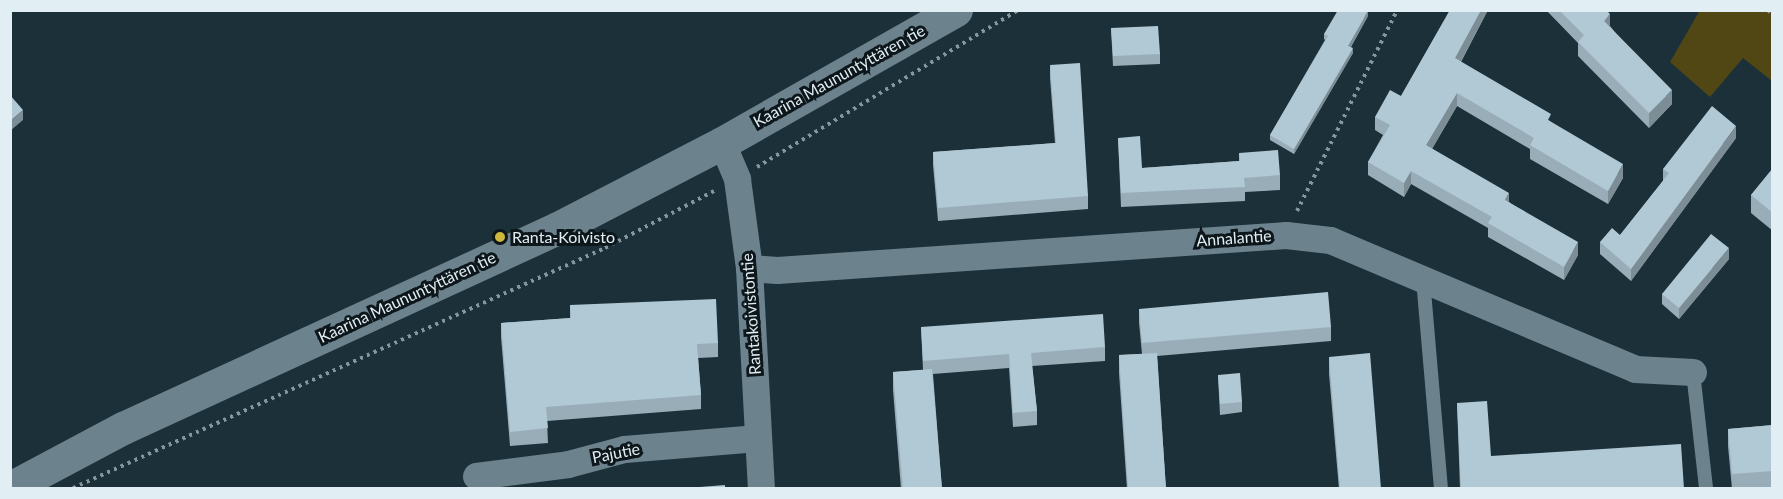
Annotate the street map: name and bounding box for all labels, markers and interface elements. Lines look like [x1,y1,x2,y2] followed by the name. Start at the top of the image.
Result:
[750,21,928,131] street label: Kaarina Maununtyttären tie
[1196,226,1272,250] street label: Annalantie
[512,227,615,247] place label: Ranta-Koivisto
[493,230,507,244] marker: Ranta-Koivisto
[315,247,499,347] street label: Kaarina Maununtyttären tie
[737,253,765,375] street label: Rantakoivistontie
[590,439,642,467] street label: Pajutie

